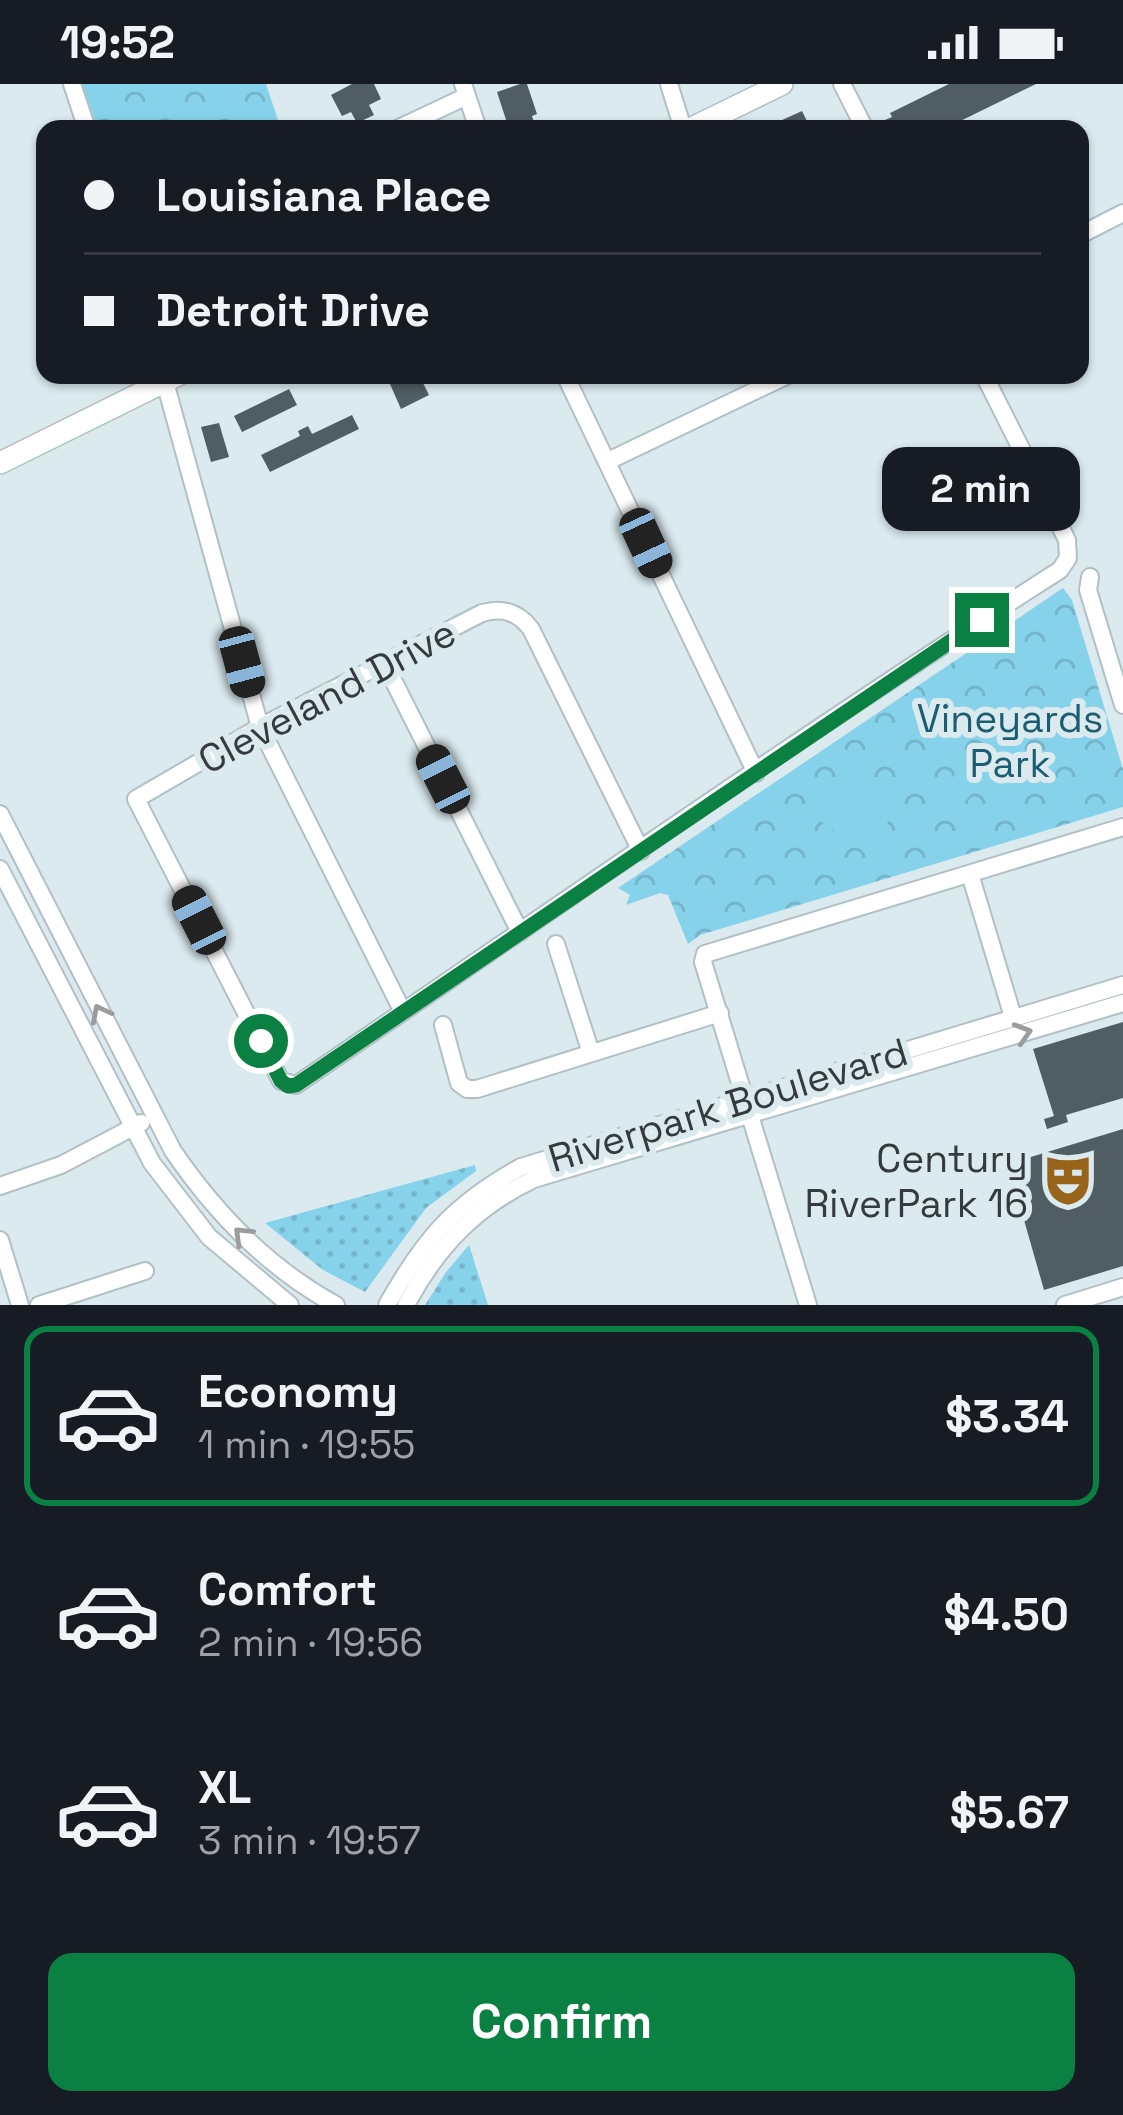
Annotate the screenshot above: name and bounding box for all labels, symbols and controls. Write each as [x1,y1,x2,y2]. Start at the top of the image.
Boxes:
text: 19:52 [60,14,175,71]
text: Louisiana Place [156,167,491,224]
text: Detroit Drive [156,282,430,339]
callout: 2 min [883,446,1081,530]
text: 2 min [931,464,1031,513]
car [614,503,678,583]
route end [955,593,1009,647]
street label: Cleveland Drive [190,608,464,784]
car [215,623,269,701]
park label: Vineyards Park [917,694,1103,788]
car [411,739,475,819]
car [167,880,231,960]
one-way arrow [91,1003,114,1025]
route start [234,1014,288,1068]
one-way arrow [1012,1022,1033,1047]
street label: Riverpark Boulevard [542,1027,914,1183]
place label: Century RiverPark 16 [805,1134,1028,1228]
theatre icon: Century RiverPark 16 [1039,1151,1097,1209]
one-way arrow [234,1228,256,1250]
icon: car [54,1362,162,1470]
text: Economy [198,1363,398,1420]
text: $3.34 [945,1388,1069,1445]
text: 1 min · 19:55 [198,1420,415,1469]
icon: car [54,1560,162,1668]
text: Comfort [198,1561,377,1618]
text: $4.50 [944,1586,1069,1643]
text: 2 min · 19:56 [198,1618,423,1667]
icon: car [54,1758,162,1866]
text: XL [198,1759,251,1816]
text: $5.67 [950,1784,1069,1841]
text: 3 min · 19:57 [198,1816,421,1865]
button: Confirm [48,1953,1075,2091]

